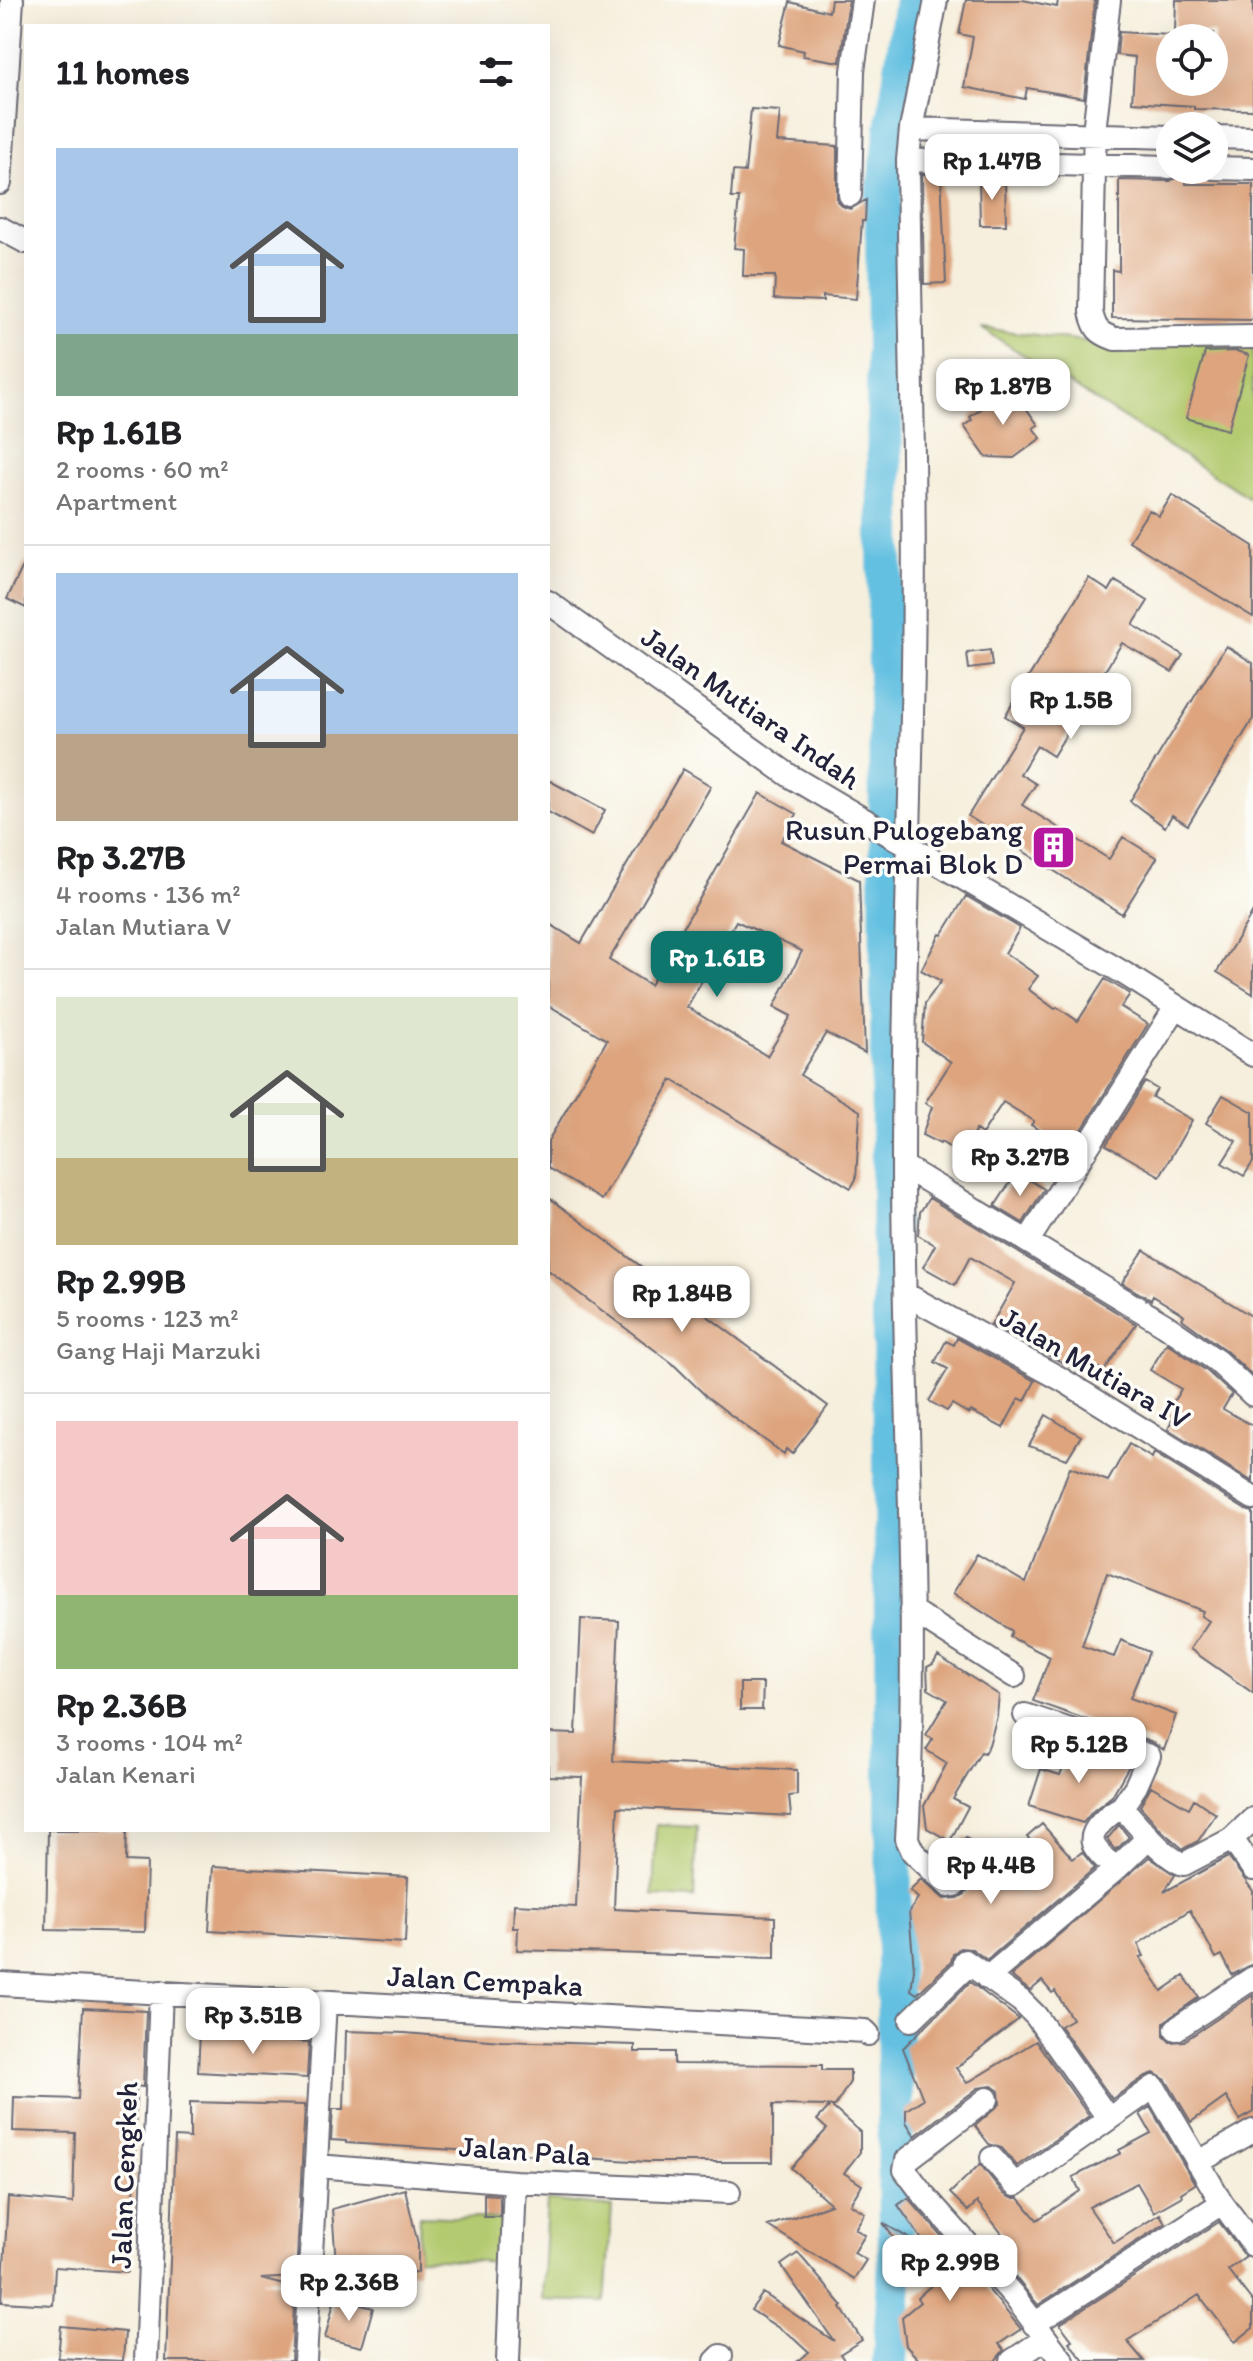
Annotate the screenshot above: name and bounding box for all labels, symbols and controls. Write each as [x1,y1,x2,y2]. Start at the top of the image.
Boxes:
map controls [1156,24,1228,184]
button: locate [1156,24,1228,96]
icon: filters [474,50,518,94]
text: 11 homes [56,52,190,93]
button: layers [1156,112,1228,184]
pin: Rp 1.47B [909,134,1075,202]
text: Rp 1.47B [942,144,1042,176]
icon: home [215,200,359,344]
pin: Rp 1.87B [920,359,1086,427]
text: Rp 1.87B [954,369,1052,401]
text: Rp 1.61B [56,412,182,453]
text: 2 rooms · 60 m² [56,453,229,485]
text: Apartment [56,485,177,517]
street label: Jalan Mutiara Indah [634,618,868,797]
icon: home [215,625,359,769]
pin: Rp 1.5B [997,673,1145,741]
text: Rp 1.5B [1029,683,1113,715]
place label: Rusun Pulogebang Permai Blok D [785,811,1024,882]
building icon: Rusun Pulogebang Permai Blok D [1030,823,1078,871]
text: Rp 3.27B [56,837,186,878]
text: 4 rooms · 136 m² [56,878,241,910]
text: Jalan Mutiara V [56,910,231,942]
pin: Rp 1.61B [634,931,800,999]
text: Rp 1.61B [669,941,765,973]
icon: home [215,1049,359,1193]
pin: Rp 3.27B [937,1130,1103,1198]
text: Rp 3.27B [970,1140,1070,1172]
text: Rp 2.99B [56,1261,186,1302]
pin: Rp 1.84B [599,1266,765,1334]
text: Rp 1.84B [632,1276,732,1308]
street label: Jalan Mutiara IV [994,1298,1197,1437]
text: 5 rooms · 123 m² [56,1302,239,1334]
text: Gang Haji Marzuki [56,1334,261,1366]
icon: home [215,1473,359,1617]
text: Rp 2.36B [56,1685,187,1726]
pin: Rp 5.12B [996,1717,1162,1785]
text: 3 rooms · 104 m² [56,1726,243,1758]
text: Rp 5.12B [1030,1727,1128,1759]
text: Jalan Kenari [56,1758,196,1790]
pin: Rp 4.4B [917,1838,1065,1906]
text: Rp 4.4B [946,1848,1036,1880]
street label: Jalan Cempaka [386,1957,584,2004]
pin: Rp 3.51B [170,1988,336,2056]
text: Rp 3.51B [204,1998,302,2030]
street label: Jalan Cengkeh [102,2081,145,2269]
street label: Jalan Pala [458,2127,593,2174]
pin: Rp 2.99B [867,2235,1033,2303]
text: Rp 2.99B [900,2245,1000,2277]
pin: Rp 2.36B [266,2255,432,2323]
text: Rp 2.36B [299,2265,399,2297]

